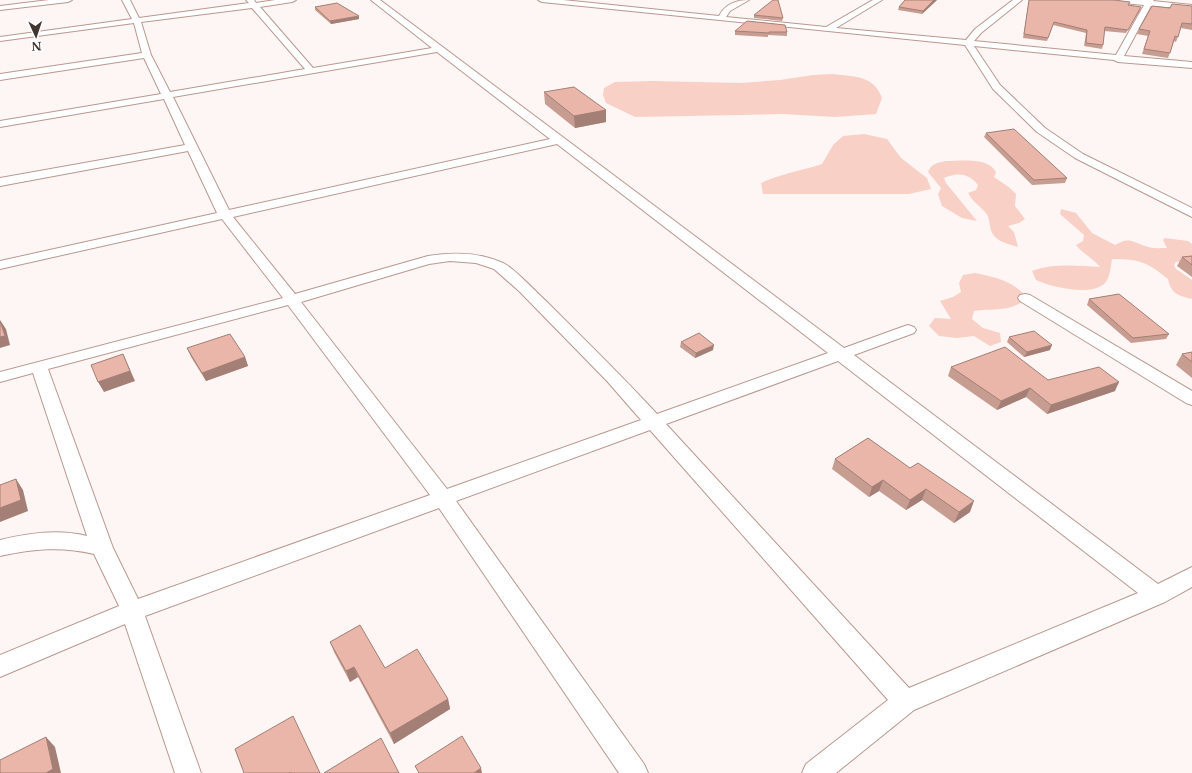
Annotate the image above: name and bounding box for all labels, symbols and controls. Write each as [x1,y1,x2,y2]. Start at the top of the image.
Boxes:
north arrow [16,16,56,56]
text: N [30,39,42,53]

